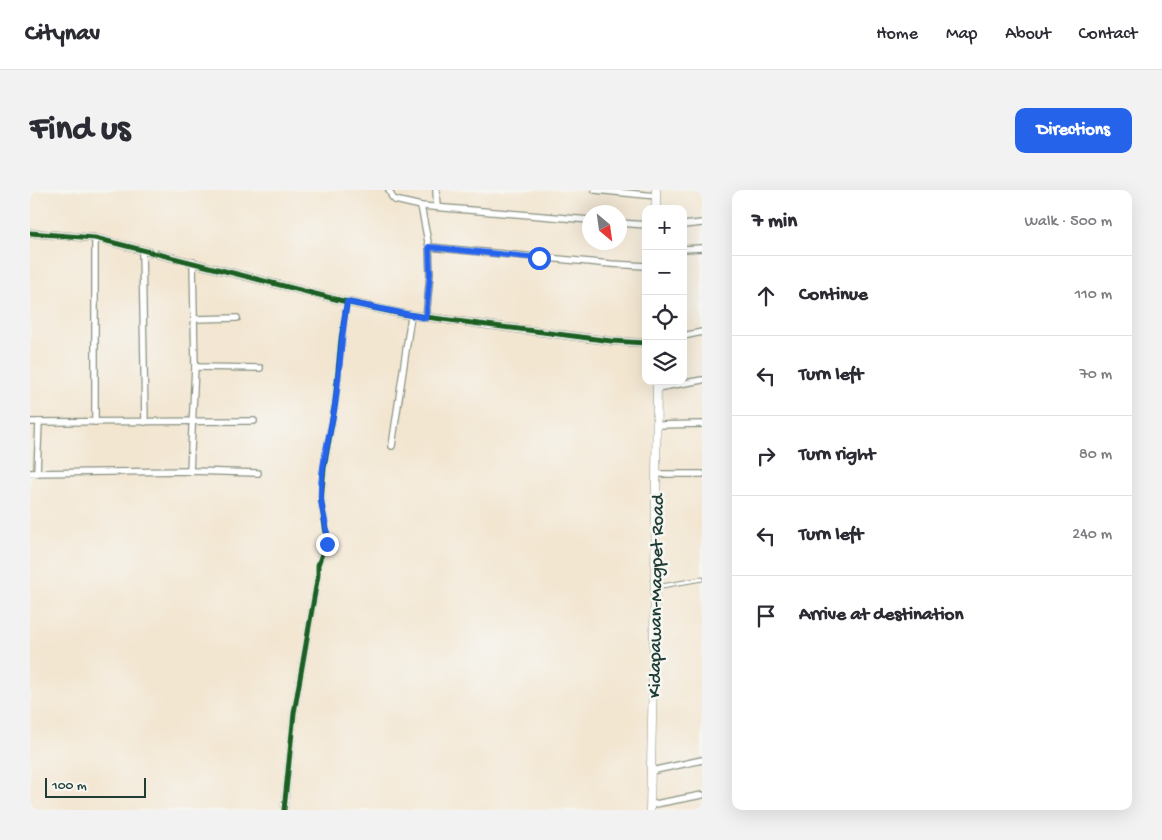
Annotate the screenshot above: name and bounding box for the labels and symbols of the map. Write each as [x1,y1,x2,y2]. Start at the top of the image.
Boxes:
north arrow [582,205,627,250]
route start [528,247,551,270]
street label: Kidapawan-Magpet Road [644,492,671,698]
route end [316,533,339,556]
scale bar [45,775,146,798]

